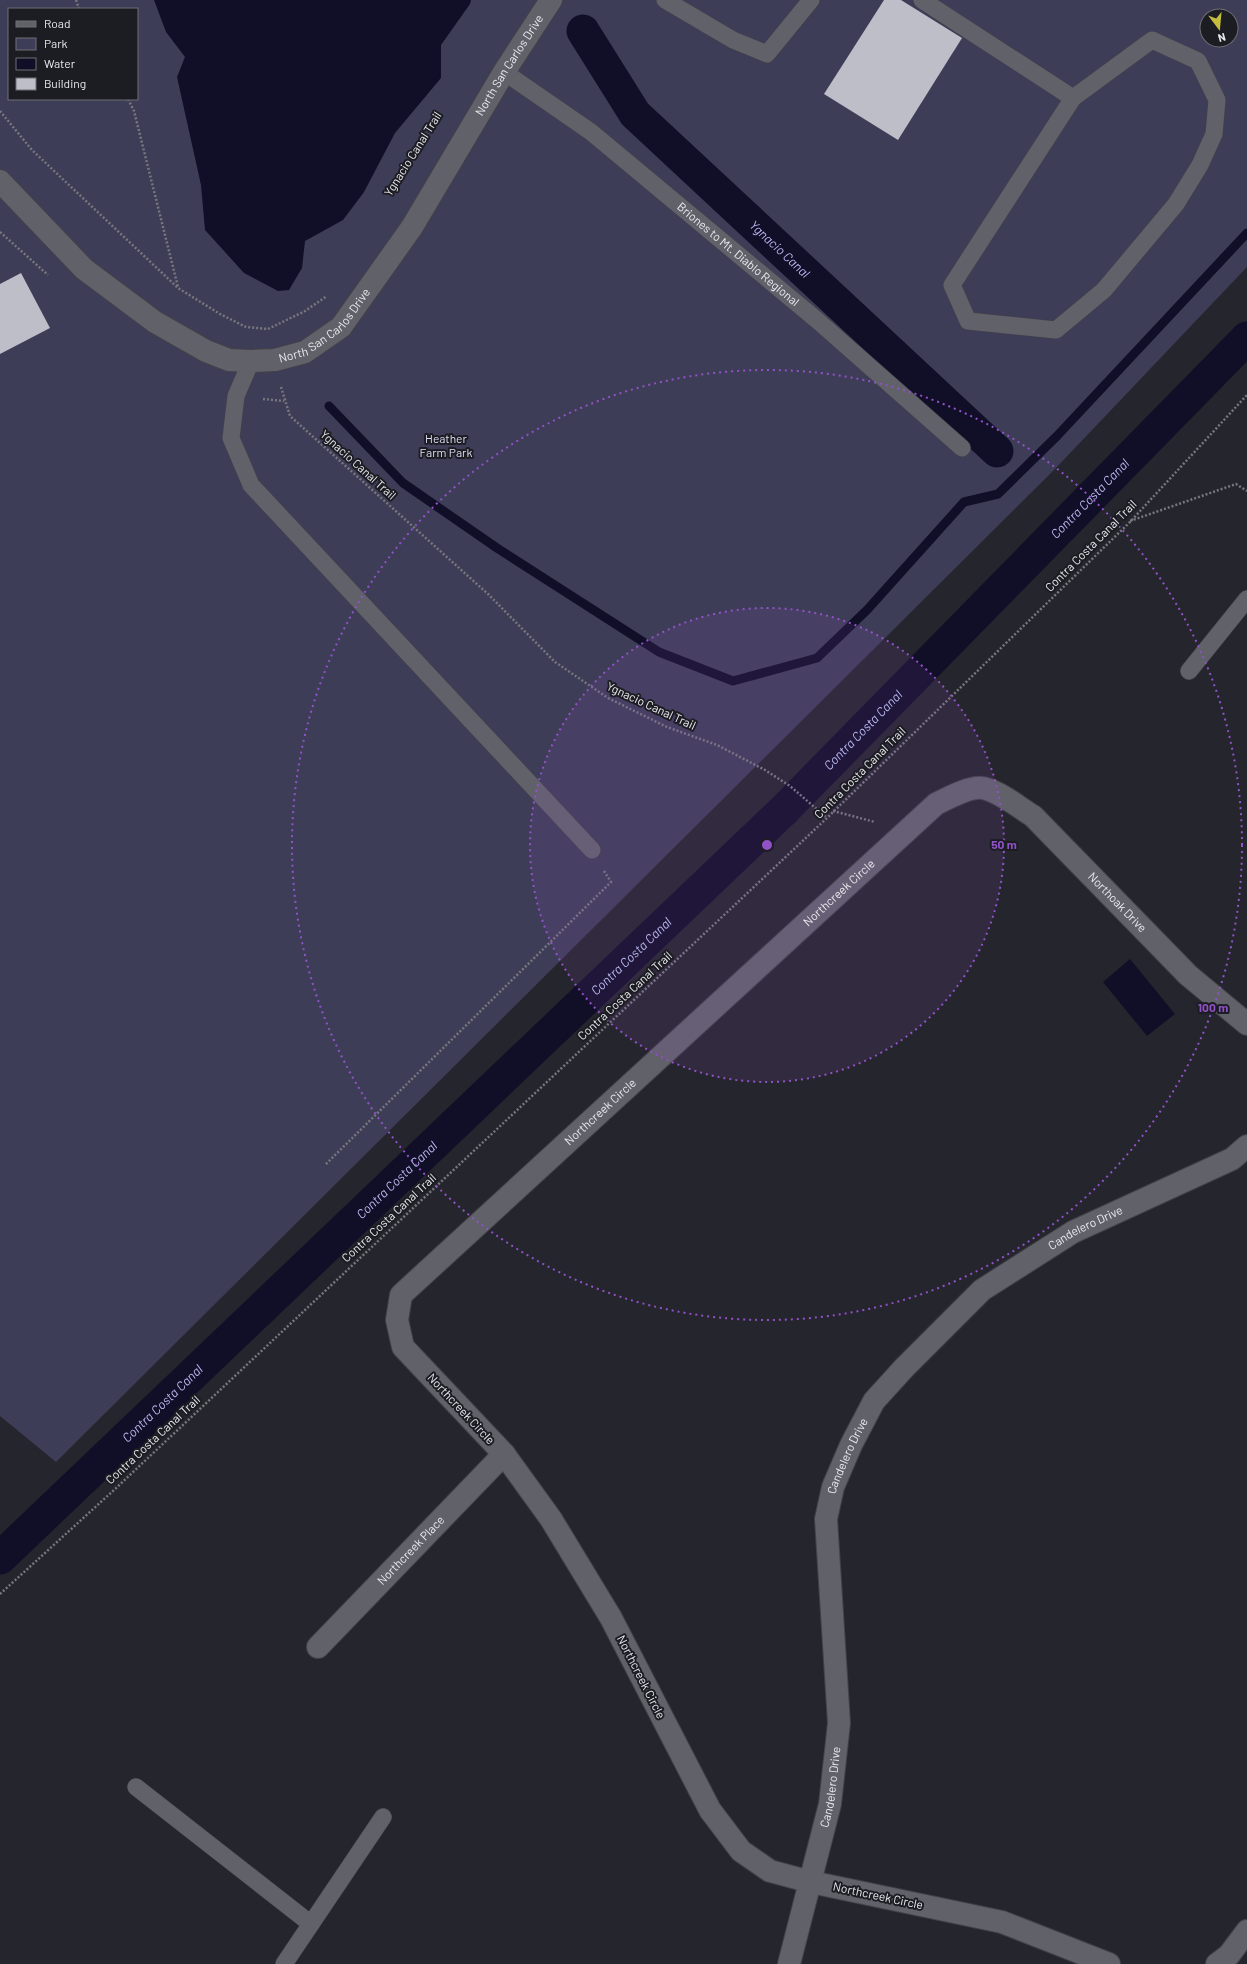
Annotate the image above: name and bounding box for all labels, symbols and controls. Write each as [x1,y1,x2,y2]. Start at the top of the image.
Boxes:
legend [8,8,138,100]
north arrow [1199,8,1239,48]
street label: North San Carlos Drive [472,12,546,118]
text: Road [44,16,71,30]
text: N [1217,31,1227,45]
text: Park [44,36,68,50]
text: Water [44,56,76,70]
text: Building [44,76,86,90]
street label: Ygnacio Canal Trail [381,109,444,198]
street label: Briones to Mt. Diablo Regional [675,199,802,308]
water label: Ygnacio Canal [746,217,814,281]
street label: North San Carlos Drive [277,285,372,365]
street label: Ygnacio Canal Trail [318,427,399,502]
park label: Heather Farm Park [420,431,472,459]
water label: Contra Costa Canal [1047,455,1132,542]
street label: Contra Costa Canal Trail [1042,497,1139,594]
street label: Ygnacio Canal Trail [605,678,698,732]
water label: Contra Costa Canal [820,686,905,773]
street label: Contra Costa Canal Trail [811,724,908,821]
text: 50 m [991,837,1017,851]
centre of rings [760,838,774,852]
street label: Northcreek Circle [800,856,877,928]
street label: Northoak Drive [1086,869,1150,935]
water label: Contra Costa Canal [587,914,675,998]
street label: Contra Costa Canal Trail [574,948,674,1043]
text: 100 m [1198,1000,1228,1014]
street label: Northcreek Circle [561,1075,638,1147]
water label: Contra Costa Canal [353,1137,440,1222]
street label: Contra Costa Canal Trail [338,1170,438,1265]
street label: Candelero Drive [1045,1202,1125,1252]
water label: Contra Costa Canal [118,1361,206,1446]
street label: Northcreek Circle [425,1370,498,1447]
street label: Contra Costa Canal Trail [102,1392,202,1487]
street label: Candelero Drive [824,1415,870,1495]
street label: Northcreek Place [374,1512,447,1587]
street label: Northcreek Circle [615,1632,669,1721]
street label: Candelero Drive [816,1746,842,1829]
street label: Northcreek Circle [832,1879,925,1911]

